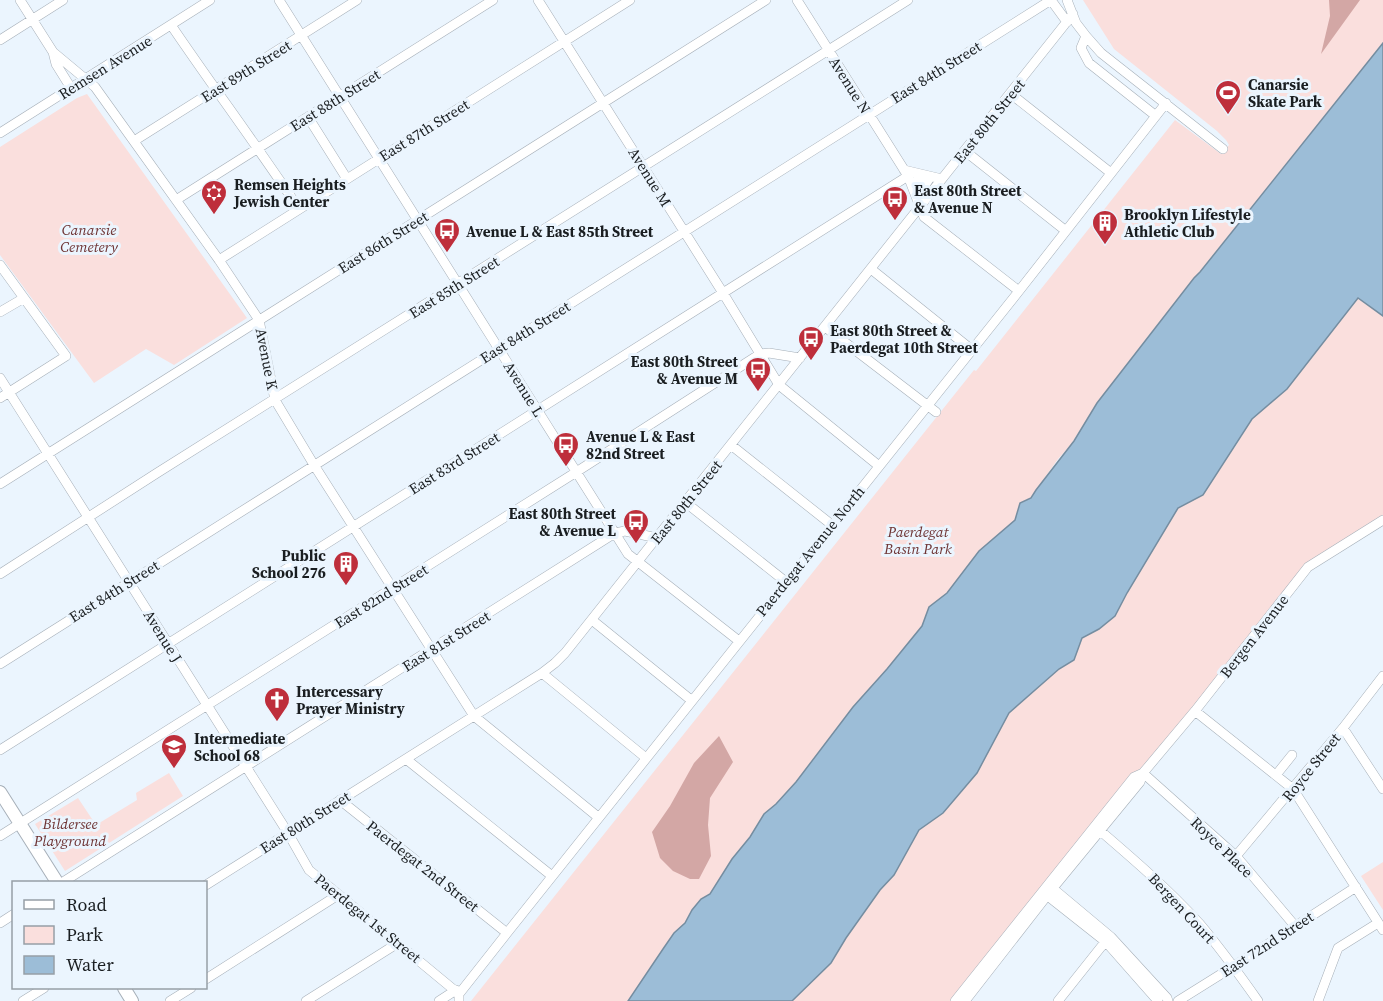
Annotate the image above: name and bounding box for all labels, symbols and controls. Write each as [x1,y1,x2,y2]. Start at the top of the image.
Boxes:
street label: Remsen Avenue [54,30,156,104]
street label: East 89th Street [197,35,295,107]
street label: East 84th Street [887,36,985,108]
street label: Avenue N [824,52,876,118]
street label: East 88th Street [286,64,384,136]
street label: East 80th Street [949,74,1030,168]
place label: Canarsie Skate Park [1248,74,1322,112]
sports icon: Canarsie Skate Park [1213,78,1243,116]
street label: East 87th Street [375,94,473,166]
street label: Avenue M [624,143,676,211]
place label: Remsen Heights Jewish Center [233,174,346,212]
synagogue icon: Remsen Heights Jewish Center [199,178,229,216]
place label: East 80th Street & Avenue N [914,180,1022,218]
bus stop icon: East 80th Street & Avenue N [880,184,910,222]
place label: Brooklyn Lifestyle Athletic Club [1124,204,1251,242]
street label: East 86th Street [334,206,432,278]
building icon: Brooklyn Lifestyle Athletic Club [1090,208,1120,246]
bus stop icon: Avenue L & East 85th Street [432,216,462,254]
park label: Canarsie Cemetery [60,219,119,257]
place label: Avenue L & East 85th Street [466,221,654,242]
street label: East 85th Street [405,251,503,323]
street label: East 84th Street [476,296,574,368]
place label: East 80th Street & Paerdegat 10th Street [830,320,978,358]
bus stop icon: East 80th Street & Paerdegat 10th Street [796,324,826,362]
street label: Avenue K [251,326,283,392]
place label: East 80th Street & Avenue M [631,351,739,389]
bus stop icon: East 80th Street & Avenue M [743,355,773,393]
street label: Avenue L [499,357,549,421]
place label: Avenue L & East 82nd Street [586,426,695,464]
street label: East 83rd Street [405,427,504,499]
bus stop icon: Avenue L & East 82nd Street [551,430,581,468]
street label: East 80th Street [646,455,727,549]
street label: Paerdegat Avenue North [751,481,869,621]
place label: East 80th Street & Avenue L [509,503,617,541]
bus stop icon: East 80th Street & Avenue L [621,507,651,545]
park label: Paerdegat Basin Park [883,521,953,559]
place label: Public School 276 [252,545,326,583]
building icon: Public School 276 [331,549,361,587]
street label: East 84th Street [65,555,163,627]
street label: East 82nd Street [330,559,432,633]
street label: Bergen Avenue [1215,590,1293,682]
street label: East 81st Street [398,605,494,676]
street label: Avenue J [139,606,188,667]
place label: Intercessary Prayer Ministry [296,681,405,719]
church icon: Intercessary Prayer Ministry [262,685,292,723]
place label: Intermediate School 68 [194,728,285,766]
street label: Royce Street [1277,728,1345,806]
school or university icon: Intermediate School 68 [159,732,189,770]
street label: East 80th Street [256,786,354,858]
street label: Royce Place [1186,812,1258,882]
park label: Bildersee Playground [33,813,106,851]
street label: Paerdegat 2nd Street [362,815,484,917]
street label: Bergen Court [1144,868,1220,948]
street label: Paerdegat 1st Street [310,869,426,967]
legend [12,881,207,989]
text: Road [66,892,107,917]
street label: East 72nd Street [1217,906,1317,982]
text: Park [66,922,103,947]
text: Water [66,952,114,977]

